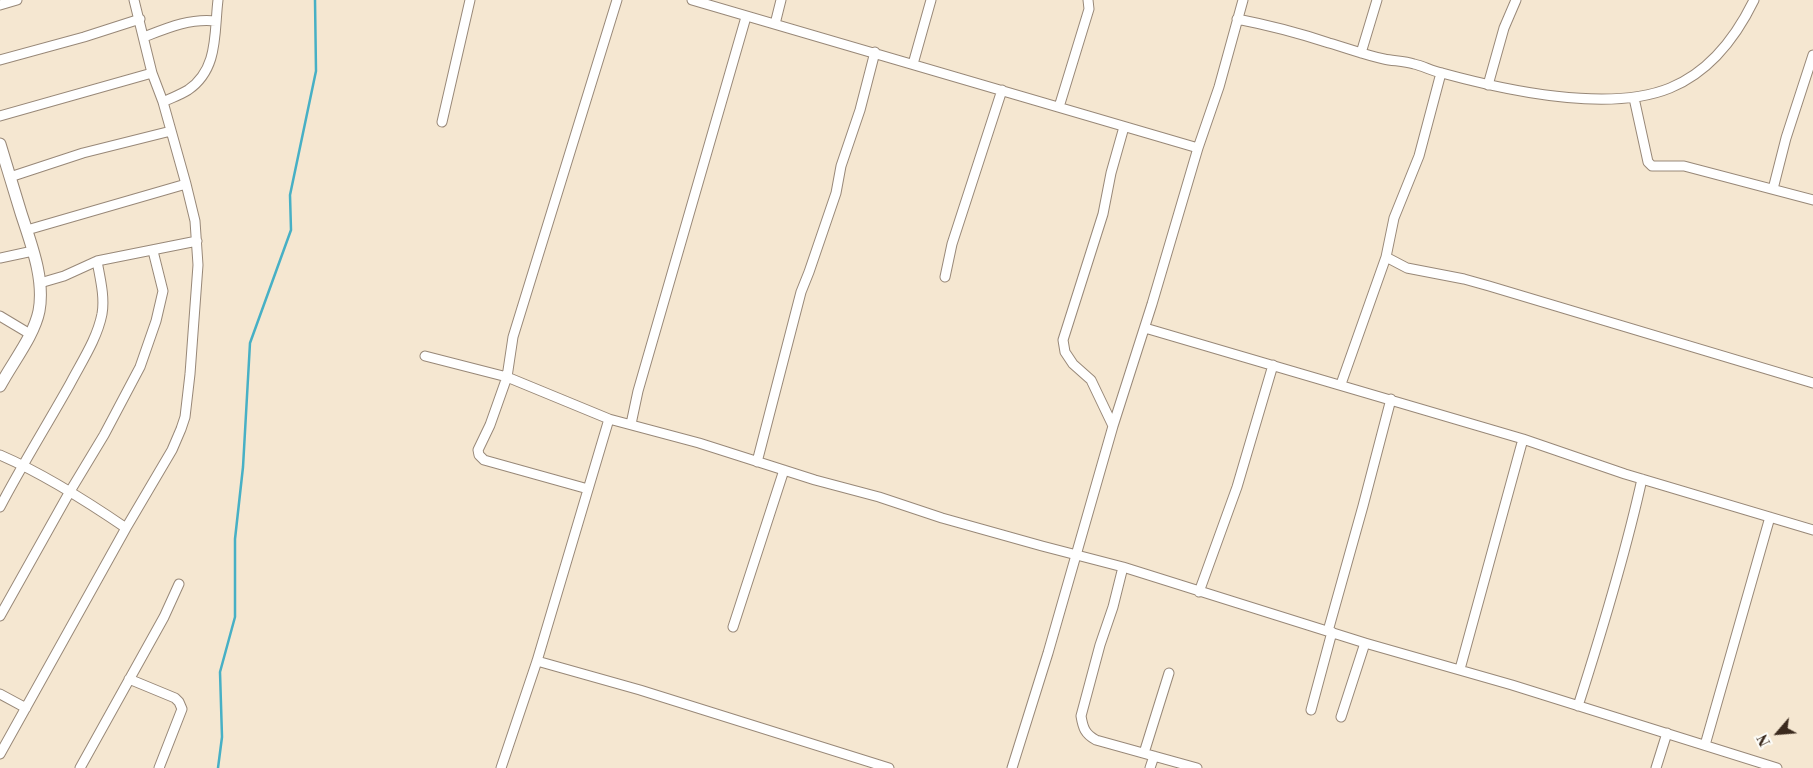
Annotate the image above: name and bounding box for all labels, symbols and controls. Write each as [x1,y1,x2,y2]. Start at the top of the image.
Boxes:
north arrow [1753,708,1803,758]
text: N [1754,731,1775,749]

